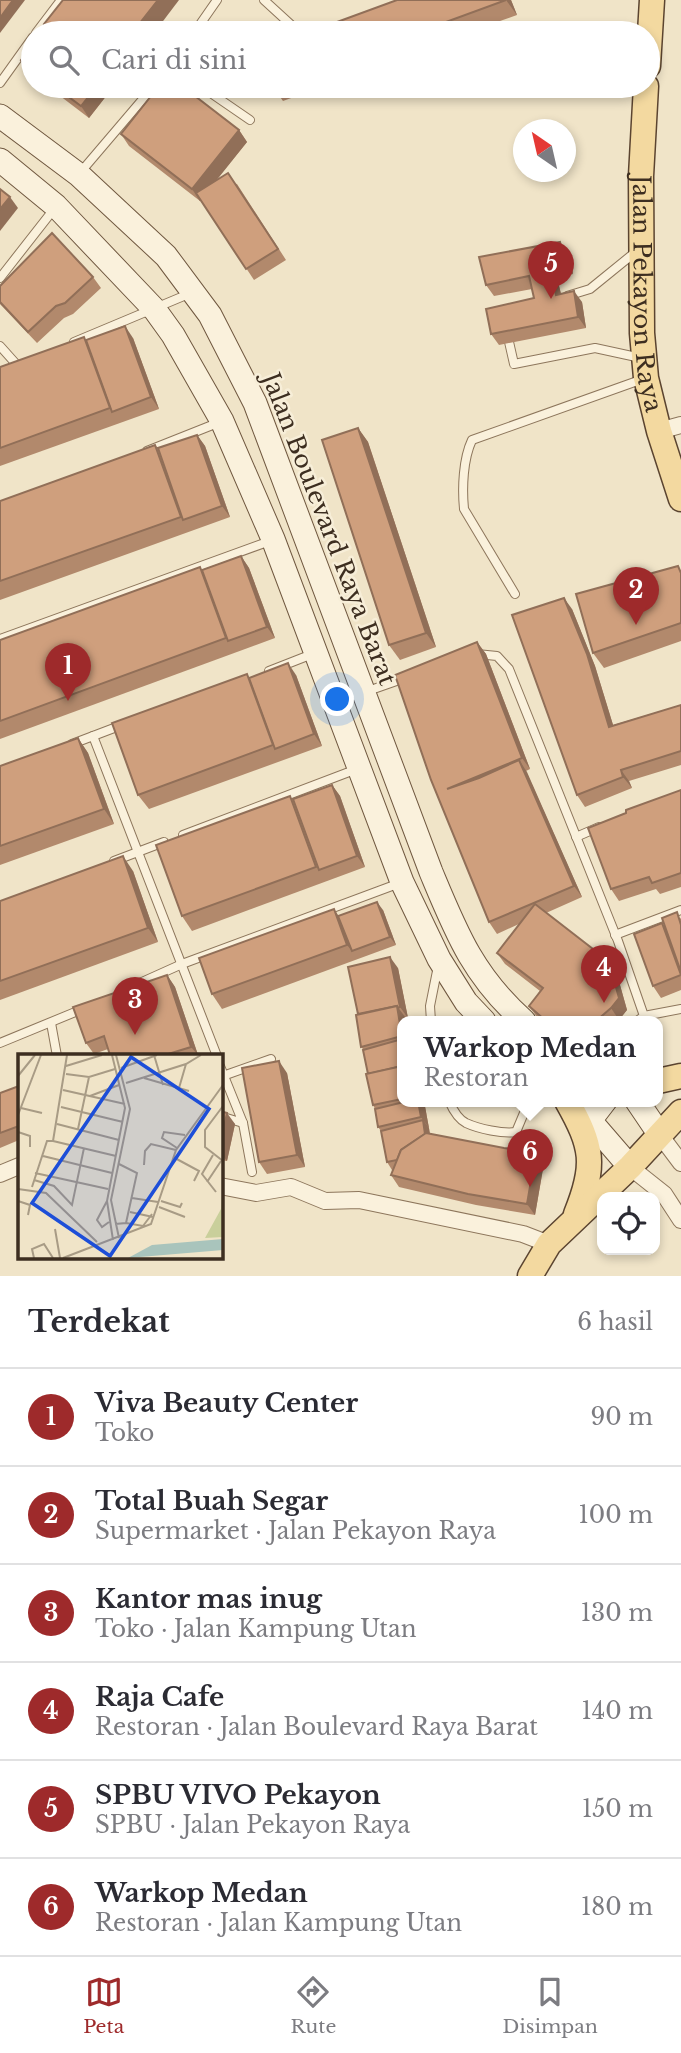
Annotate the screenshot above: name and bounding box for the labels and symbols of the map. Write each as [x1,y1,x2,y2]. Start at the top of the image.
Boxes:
north arrow [513,119,576,182]
street label: Jalan Pekayon Raya [627,172,669,416]
pin: 5 [528,241,574,299]
street label: Jalan Boulevard Raya Barat [255,366,403,689]
pin: 2 [613,567,659,625]
pin: 1 [45,643,91,701]
your location [320,682,354,716]
pin: 4 [581,945,627,1003]
pin: 3 [112,977,158,1035]
inset map [18,1054,222,1258]
pin: 6 [507,1129,553,1187]

